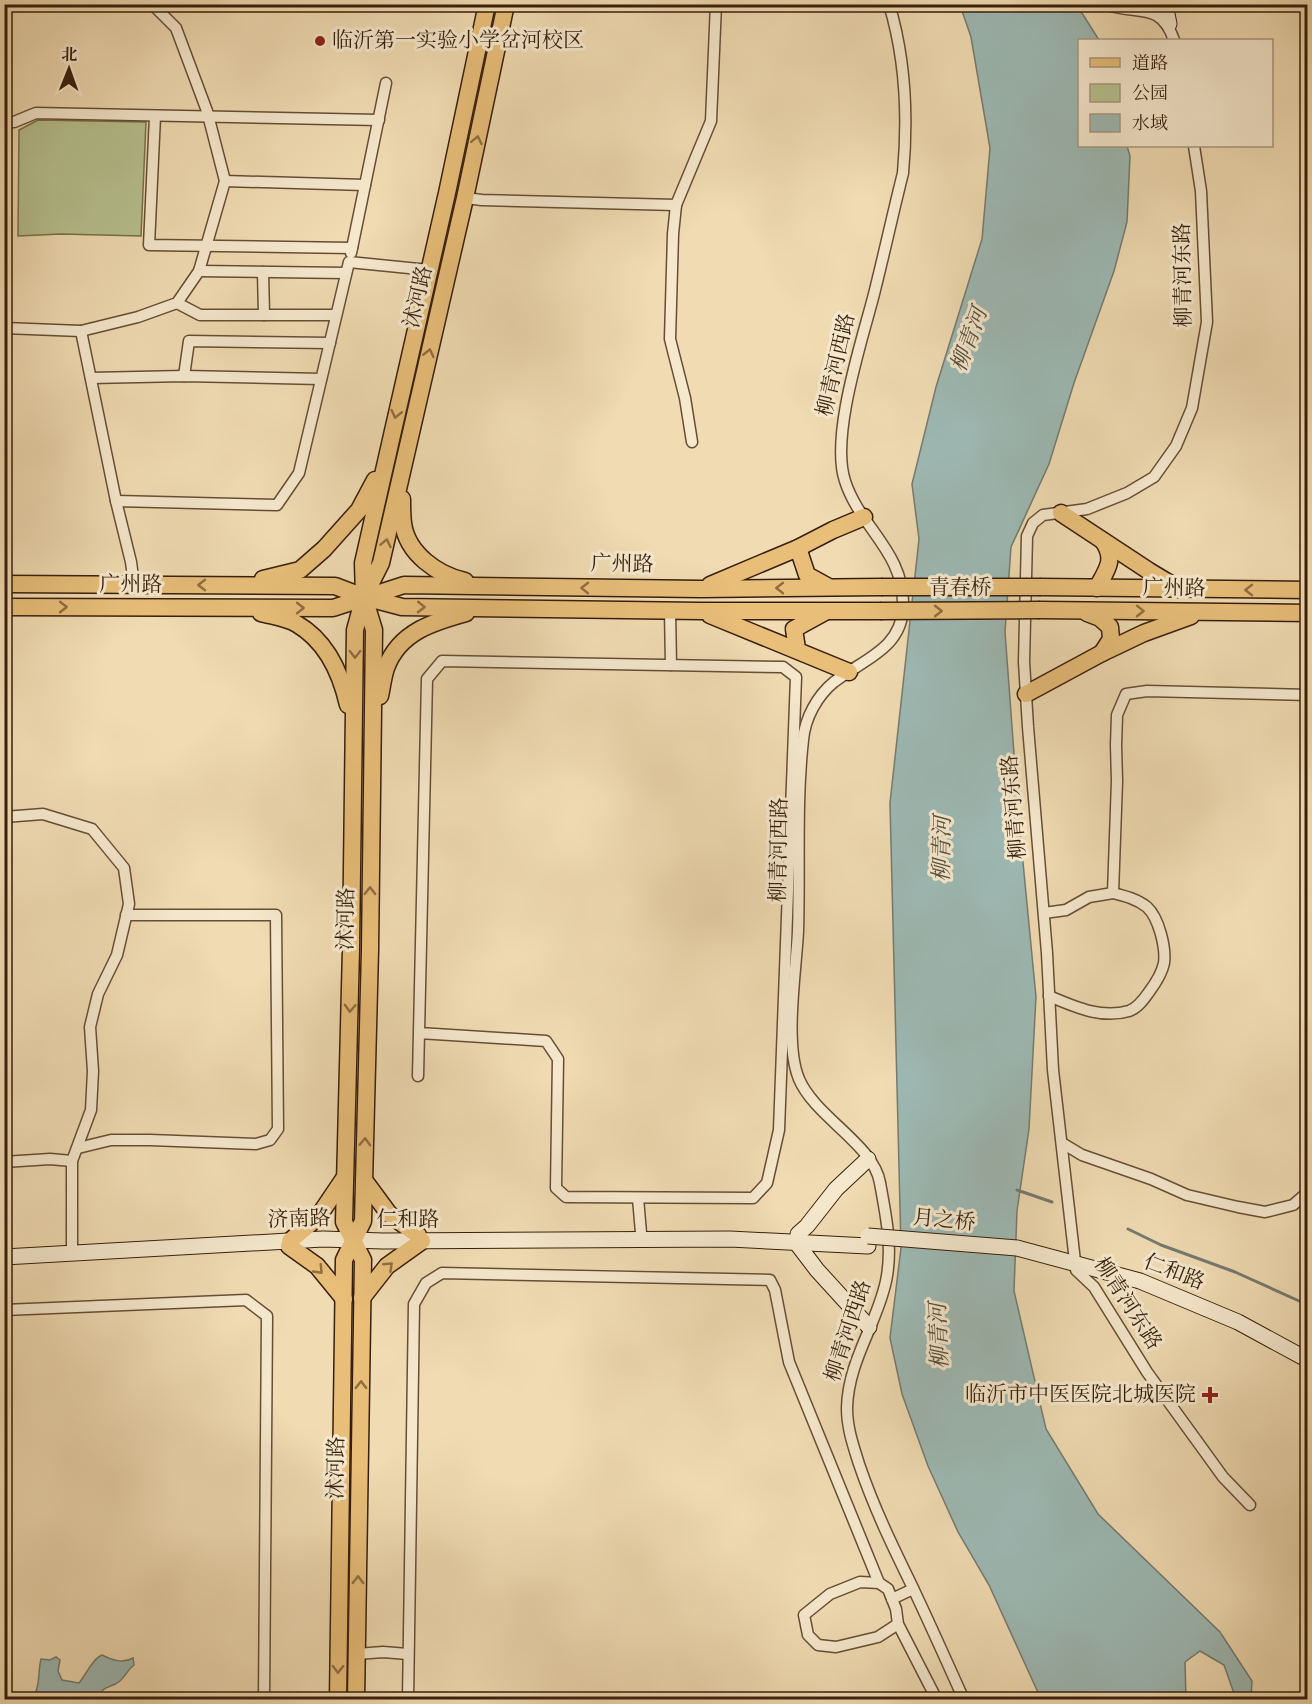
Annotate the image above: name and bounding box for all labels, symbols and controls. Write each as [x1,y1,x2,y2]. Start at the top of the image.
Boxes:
place label: 临沂第一实验小学岔河校区 [332,29,584,52]
marker: 临沂第一实验小学岔河校区 [313,34,327,48]
north arrow [39,39,99,99]
legend [1078,39,1273,147]
text: 北 [61,46,77,64]
text: 道路 [1132,53,1168,73]
text: 公园 [1132,84,1168,103]
text: 水域 [1132,113,1168,133]
one-way arrow [470,136,483,146]
street label: 柳青河东路 [1171,222,1195,328]
street label: 沭河路 [400,263,436,330]
water label: 柳青河 [946,301,993,375]
street label: 柳青河西路 [813,311,859,419]
one-way arrow [422,348,435,358]
one-way arrow [390,409,403,419]
one-way arrow [378,538,391,548]
street label: 广州路 [590,552,654,576]
street label: 广州路 [100,573,163,596]
street label: 青春桥 [929,576,992,599]
street label: 广州路 [1142,576,1206,600]
one-way arrow [198,579,207,591]
one-way arrow [581,581,590,594]
one-way arrow [776,582,785,594]
one-way arrow [1245,584,1254,596]
one-way arrow [58,601,67,613]
one-way arrow [417,601,426,613]
one-way arrow [295,602,304,614]
one-way arrow [934,605,943,617]
one-way arrow [1136,605,1145,618]
one-way arrow [349,650,361,659]
street label: 柳青河东路 [998,754,1030,860]
street label: 柳青河西路 [767,797,791,903]
water label: 柳青河 [929,812,955,882]
street label: 沭河路 [334,887,358,951]
one-way arrow [364,887,377,896]
one-way arrow [343,1003,356,1012]
one-way arrow [358,1137,371,1146]
street label: 济南路 [267,1206,331,1232]
street label: 月之桥 [912,1206,976,1234]
street label: 仁和路 [377,1208,440,1231]
street label: 仁和路 [1141,1250,1208,1294]
street label: 柳青河东路 [1090,1253,1166,1354]
one-way arrow [383,1262,393,1273]
one-way arrow [312,1263,323,1273]
street label: 柳青河西路 [821,1277,875,1384]
water label: 柳青河 [926,1299,952,1369]
one-way arrow [355,1380,367,1389]
place label: 临沂市中医医院北城医院 [965,1383,1196,1406]
marker: 临沂市中医医院北城医院 [1201,1386,1219,1404]
street label: 沭河路 [324,1436,348,1500]
one-way arrow [352,1575,365,1584]
one-way arrow [332,1664,345,1673]

